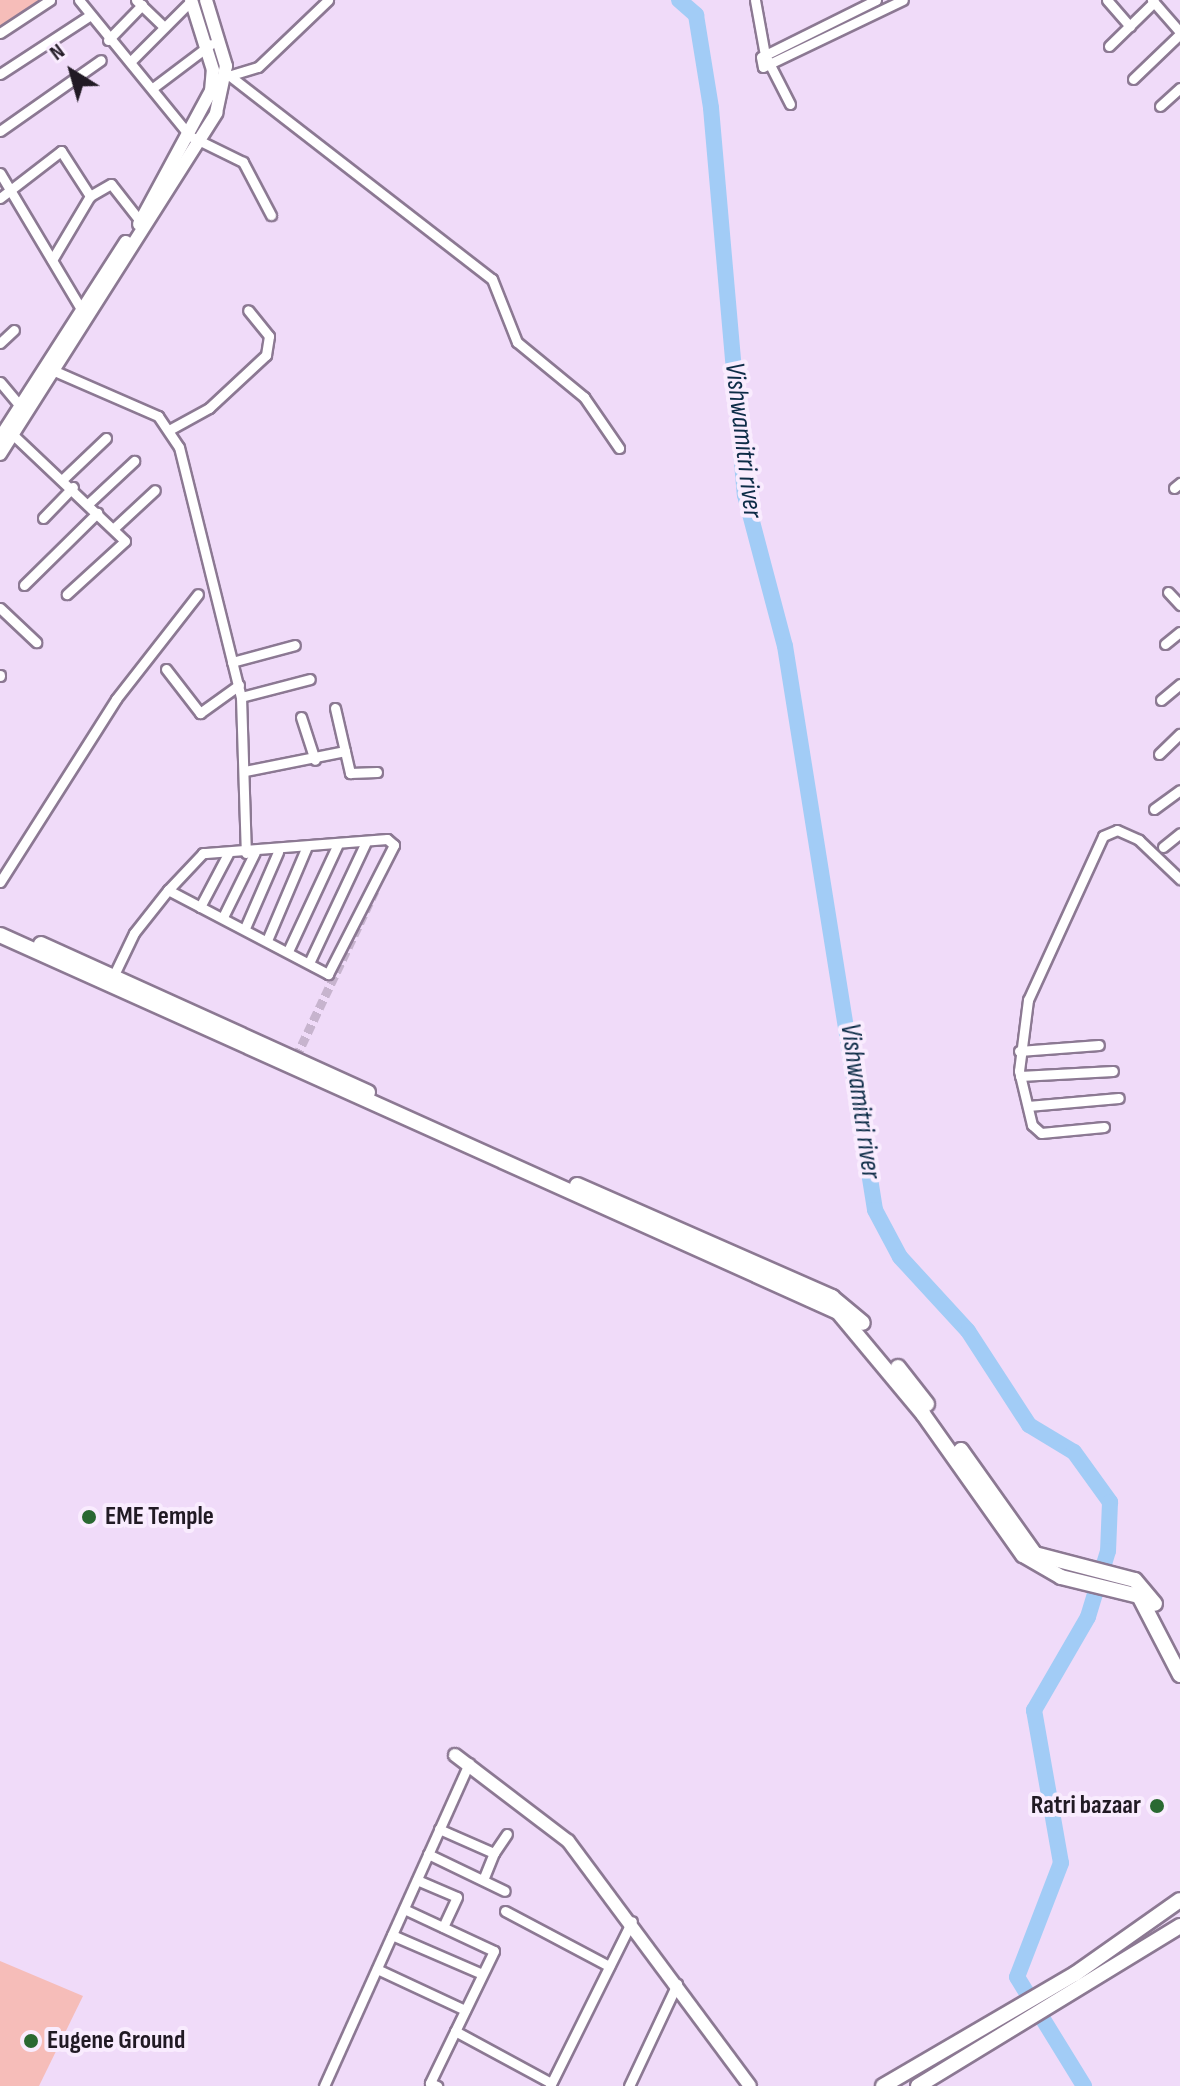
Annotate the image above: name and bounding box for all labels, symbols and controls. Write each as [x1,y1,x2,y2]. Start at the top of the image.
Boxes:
north arrow [32,32,112,112]
text: N [44,38,70,67]
water label: Vishwamitri river [717,360,769,520]
water label: Vishwamitri river [832,1021,888,1181]
place label: EME Temple [105,1501,214,1533]
marker: EME Temple [80,1508,98,1526]
place label: Ratri bazaar [1031,1790,1141,1822]
marker: Ratri bazaar [1148,1797,1166,1815]
place label: Eugene Ground [47,2025,185,2057]
marker: Eugene Ground [22,2032,40,2050]

